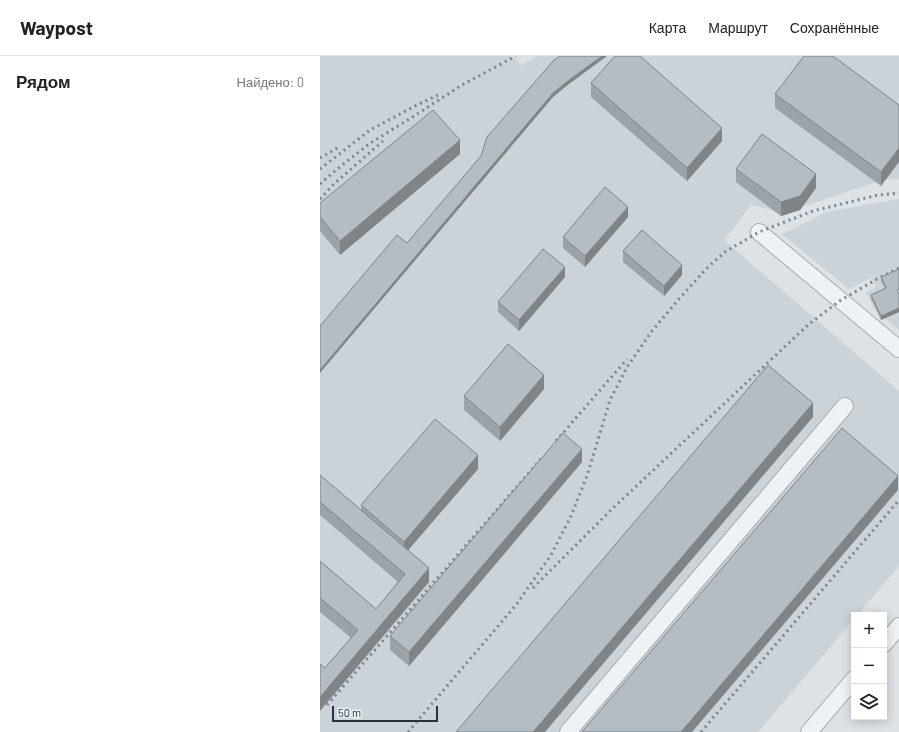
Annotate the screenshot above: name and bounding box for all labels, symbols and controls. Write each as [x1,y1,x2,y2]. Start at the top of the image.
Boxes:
text: Waypost [20,16,93,39]
text: Карта [649,19,686,36]
text: Маршрут [708,19,768,36]
text: Сохранённые [790,19,879,36]
text: Рядом [16,71,71,91]
text: Найдено: 0 [237,74,304,90]
map controls [851,612,887,720]
button: + [851,612,887,648]
button: − [851,648,887,684]
button: layers [851,684,887,720]
scale bar [332,704,438,723]
text: 50 m [338,706,361,719]

